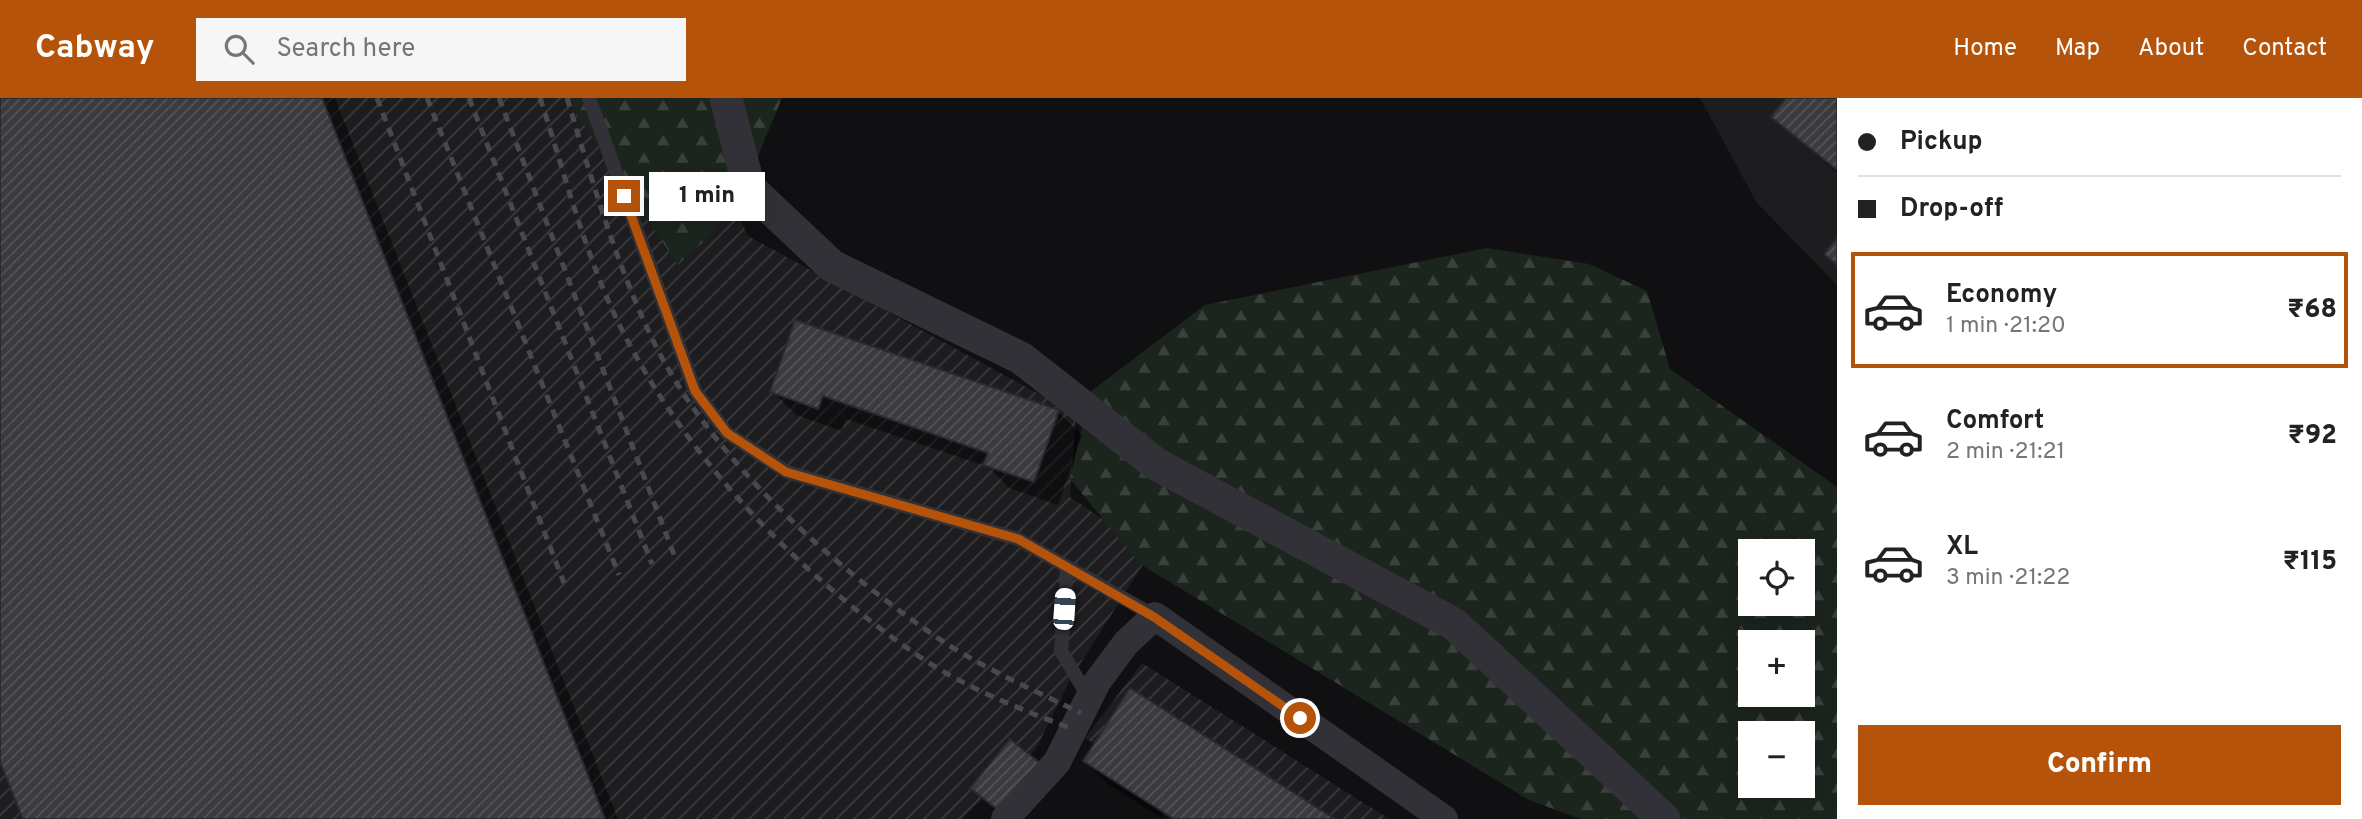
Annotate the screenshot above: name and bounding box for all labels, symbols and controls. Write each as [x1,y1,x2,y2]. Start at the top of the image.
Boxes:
search box [196,18,686,81]
text: Cabway [35,28,154,70]
icon: search [220,30,258,68]
text: Search here [276,33,415,66]
text: Home [1953,34,2017,64]
text: Map [2055,34,2100,64]
text: About [2138,34,2204,64]
text: Contact [2242,34,2327,64]
text: Pickup [1900,126,1983,159]
callout: 1 min [648,172,764,220]
route end [608,180,640,212]
text: 1 min [679,182,735,211]
text: Drop-off [1900,193,2003,226]
icon: car [1862,279,1925,342]
text: Economy [1946,279,2057,312]
text: ₹68 [2287,294,2337,327]
text: 1 min · 21:20 [1946,312,2066,341]
icon: car [1862,405,1925,468]
text: Comfort [1946,405,2044,438]
text: ₹92 [2288,420,2337,453]
text: 2 min · 21:21 [1946,438,2065,467]
icon: car [1862,531,1925,594]
text: XL [1946,531,1978,564]
map controls [1738,539,1815,798]
button: locate [1738,539,1815,616]
text: ₹115 [2283,546,2337,579]
text: 3 min · 21:22 [1946,564,2070,593]
car [1053,587,1076,631]
button: + [1738,630,1815,707]
route start [1284,702,1316,734]
button: − [1738,721,1815,798]
button: Confirm [1858,725,2341,805]

